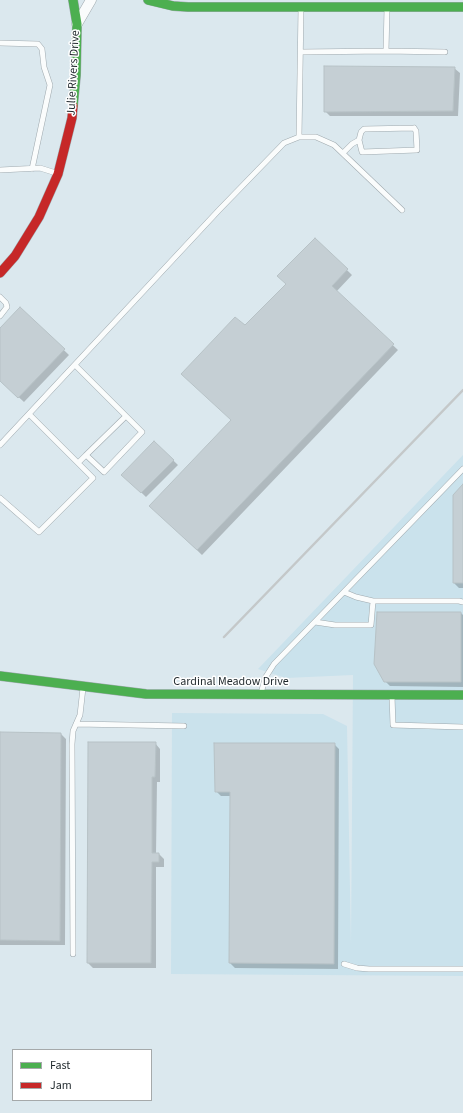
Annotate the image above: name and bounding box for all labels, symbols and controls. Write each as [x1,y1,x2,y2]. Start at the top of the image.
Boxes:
street label: Julie Rivers Drive [65,30,83,116]
street label: Cardinal Meadow Drive [173,675,289,689]
legend [12,1049,152,1101]
text: Fast [50,1057,70,1074]
text: Jam [50,1077,72,1094]

